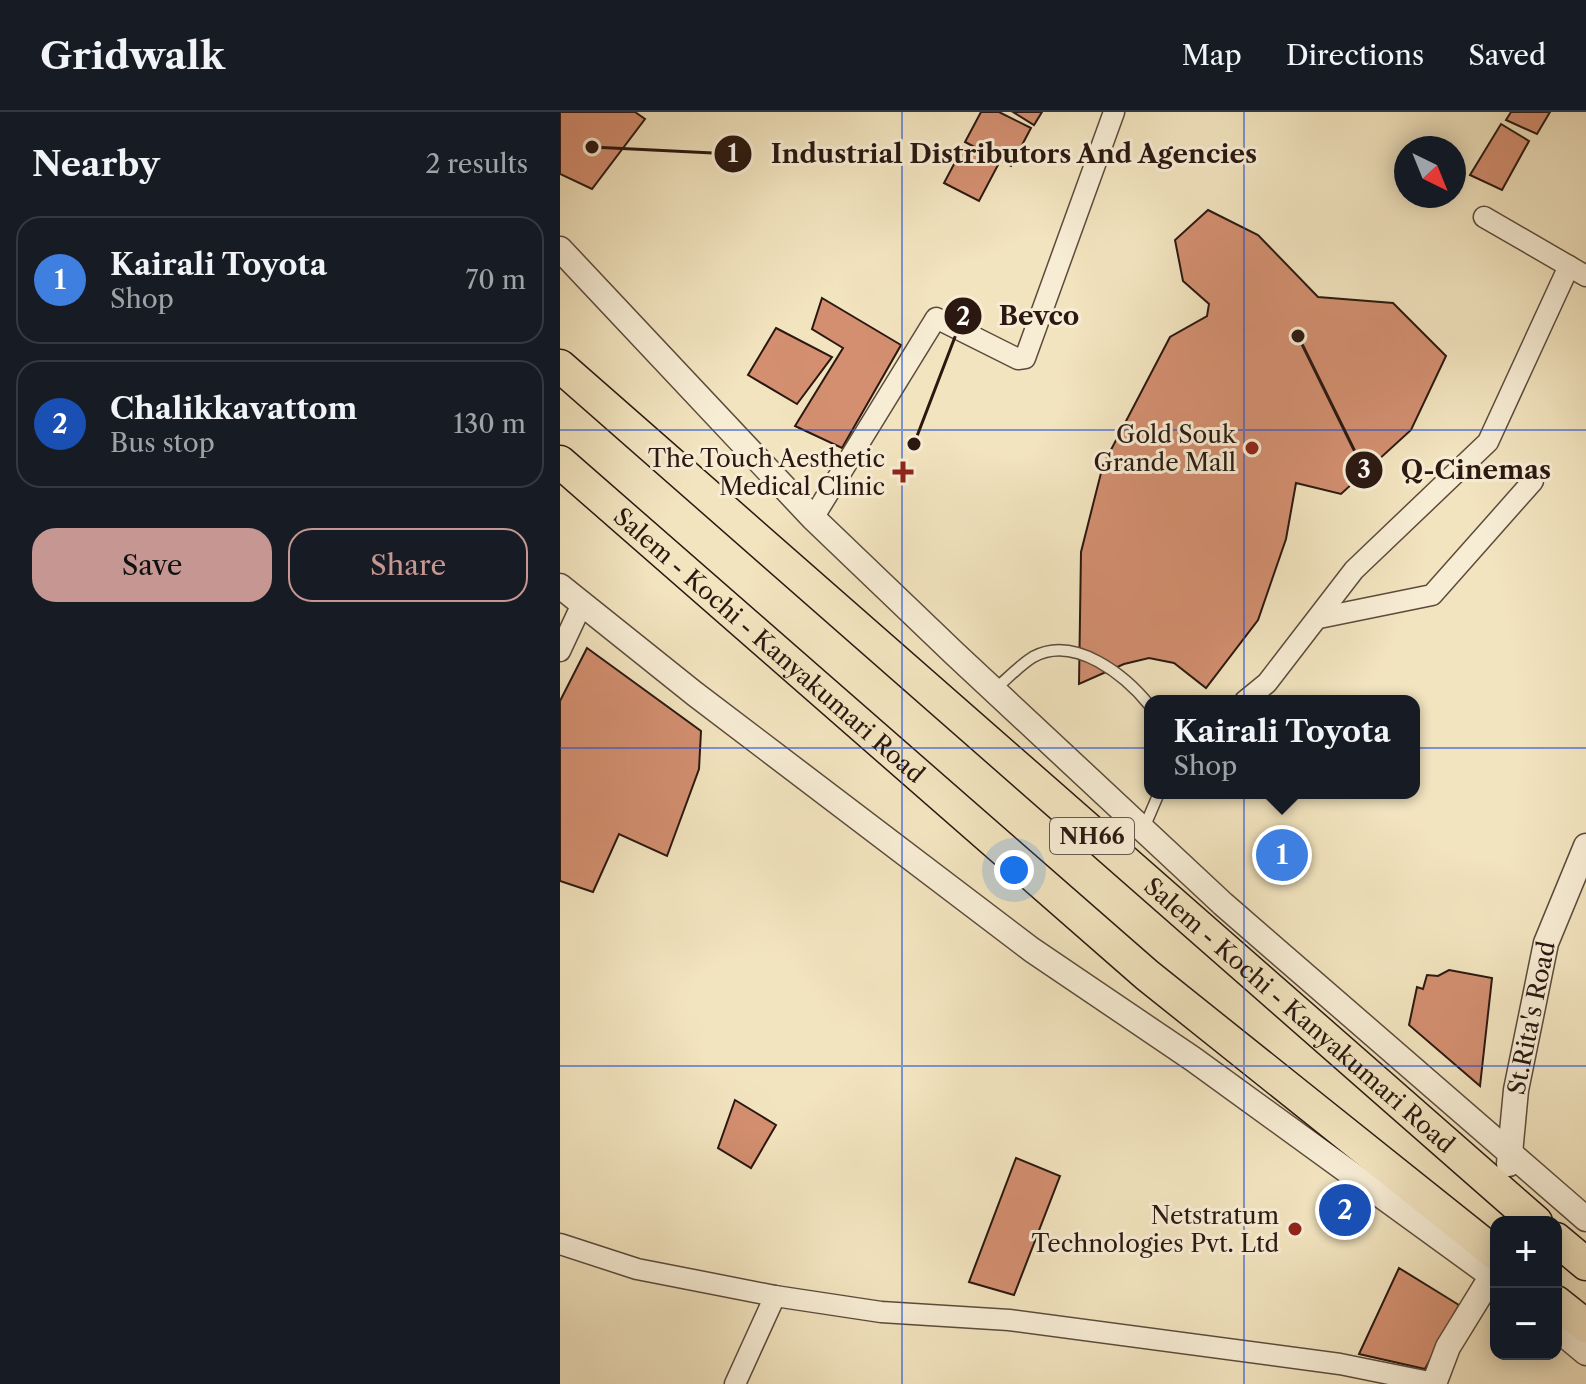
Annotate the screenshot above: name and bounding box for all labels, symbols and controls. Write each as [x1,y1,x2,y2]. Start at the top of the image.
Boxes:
text: Gridwalk [40,32,225,79]
text: Map [1182,38,1242,72]
text: Directions [1286,38,1424,72]
text: Saved [1468,38,1546,72]
callout: Industrial Distributors And Agencies [713,129,1274,179]
north arrow [1394,136,1466,208]
text: Industrial Distributors And Agencies [771,138,1257,170]
text: 1 [728,139,739,168]
text: Nearby [32,143,160,185]
text: 2 results [425,148,528,180]
text: Kairali Toyota [110,246,327,283]
text: 1 [54,264,66,296]
text: 70 m [466,264,526,296]
text: Shop [110,283,174,315]
callout: Bevco [943,291,1096,341]
text: Bevco [999,300,1079,332]
text: 2 [956,302,970,331]
text: Chalikkavattom [110,390,357,427]
text: 2 [52,408,68,440]
text: 130 m [453,408,526,440]
place label: Gold Souk Grande Mall [1094,420,1237,477]
text: Bus stop [110,427,215,459]
marker: Gold Souk Grande Mall [1243,439,1261,457]
place label: The Touch Aesthetic Medical Clinic [648,444,885,501]
callout: Q-Cinemas [1344,445,1567,495]
text: Q-Cinemas [1401,454,1551,486]
text: 3 [1357,455,1371,484]
marker: The Touch Aesthetic Medical Clinic [892,461,914,483]
street label: Salem - Kochi - Kanyakumari Road [608,501,931,789]
button: Save [32,528,272,602]
button: Share [288,528,528,602]
popup [1144,695,1420,799]
text: Kairali Toyota [1173,713,1391,750]
text: Shop [1173,750,1237,782]
road number: NH66 [1050,818,1134,854]
pin: 1 [1256,825,1308,885]
your location [994,850,1034,890]
street label: Salem - Kochi - Kanyakumari Road [1139,871,1461,1159]
street label: St.Rita's Road [1501,938,1561,1097]
pin: 2 [1319,1180,1371,1240]
place label: Netstratum Technologies Pvt. Ltd [1032,1201,1279,1258]
map controls [1490,1216,1562,1360]
button: + [1490,1216,1562,1288]
marker: Netstratum Technologies Pvt. Ltd [1286,1220,1304,1238]
button: − [1490,1288,1562,1360]

